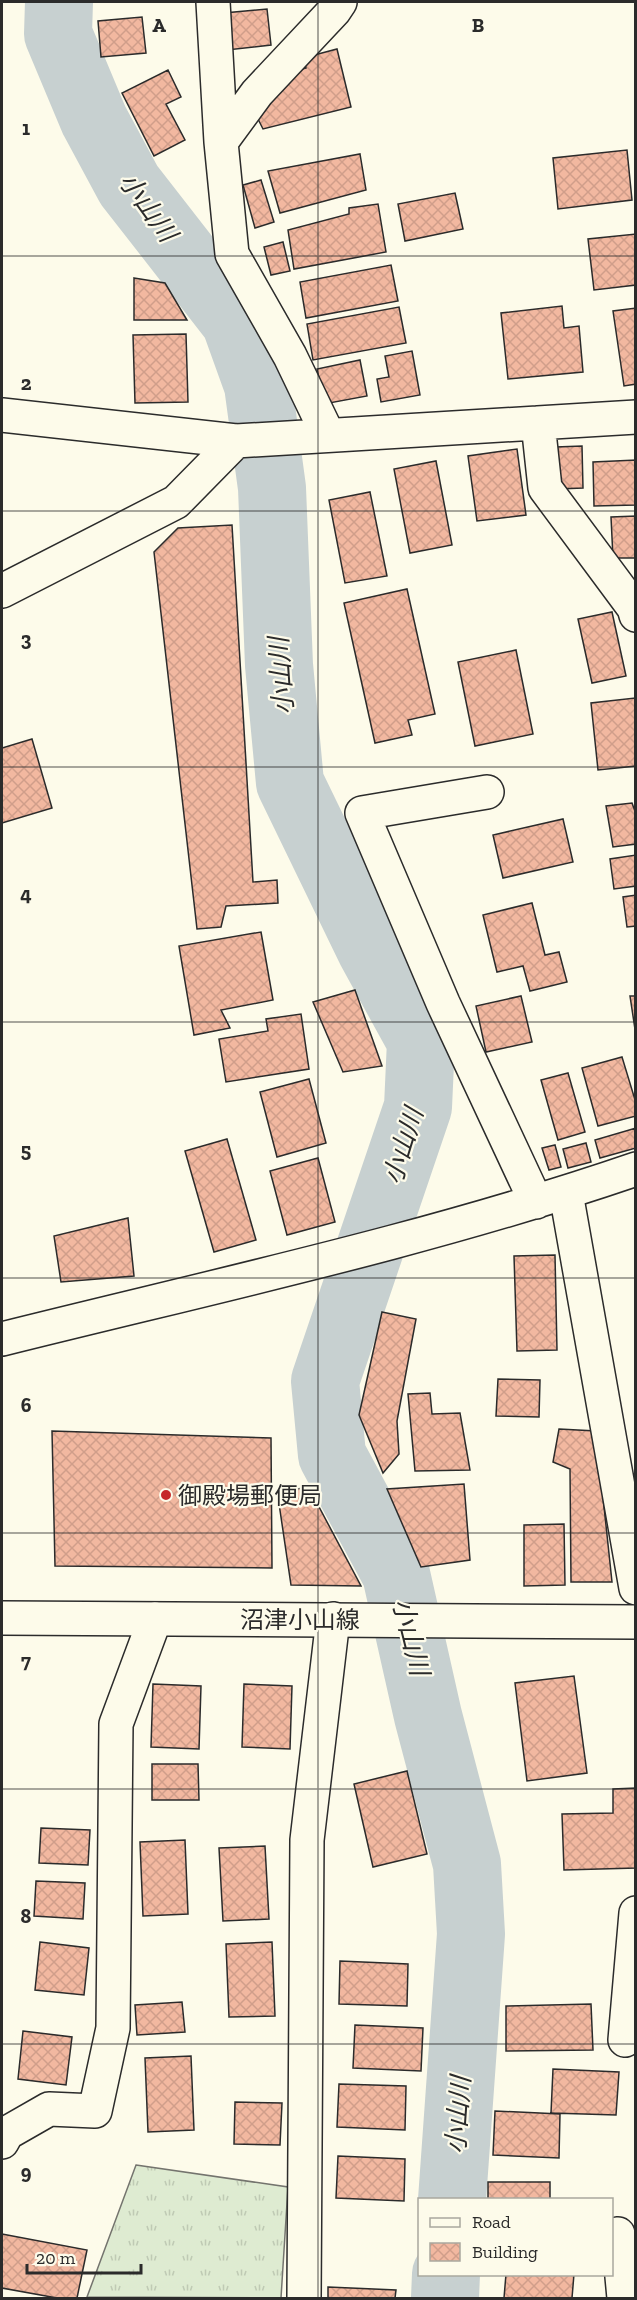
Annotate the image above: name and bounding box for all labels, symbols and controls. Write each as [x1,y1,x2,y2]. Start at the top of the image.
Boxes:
text: A [152,13,166,37]
text: B [472,13,484,37]
text: 1 [22,116,30,140]
water label: 小山川 [112,166,186,250]
text: 2 [21,371,32,395]
text: 3 [21,627,32,651]
water label: 小山川 [262,633,300,716]
text: 4 [20,882,32,906]
water label: 小山川 [376,1101,431,1188]
text: 5 [21,1138,31,1162]
text: 6 [21,1393,32,1417]
place label: 御殿場郵便局 [178,1481,322,1510]
marker: 御殿場郵便局 [159,1488,173,1502]
water label: 小山川 [386,1595,437,1682]
street label: 沼津小山線 [240,1605,360,1634]
text: 7 [21,1649,31,1673]
text: 8 [21,1904,32,1928]
water label: 小山川 [439,2072,477,2155]
text: 9 [21,2160,32,2184]
legend [418,2198,613,2276]
text: Road [472,2211,511,2233]
scale bar [27,2237,141,2275]
text: Building [472,2241,538,2263]
text: 20 m [36,2247,76,2269]

